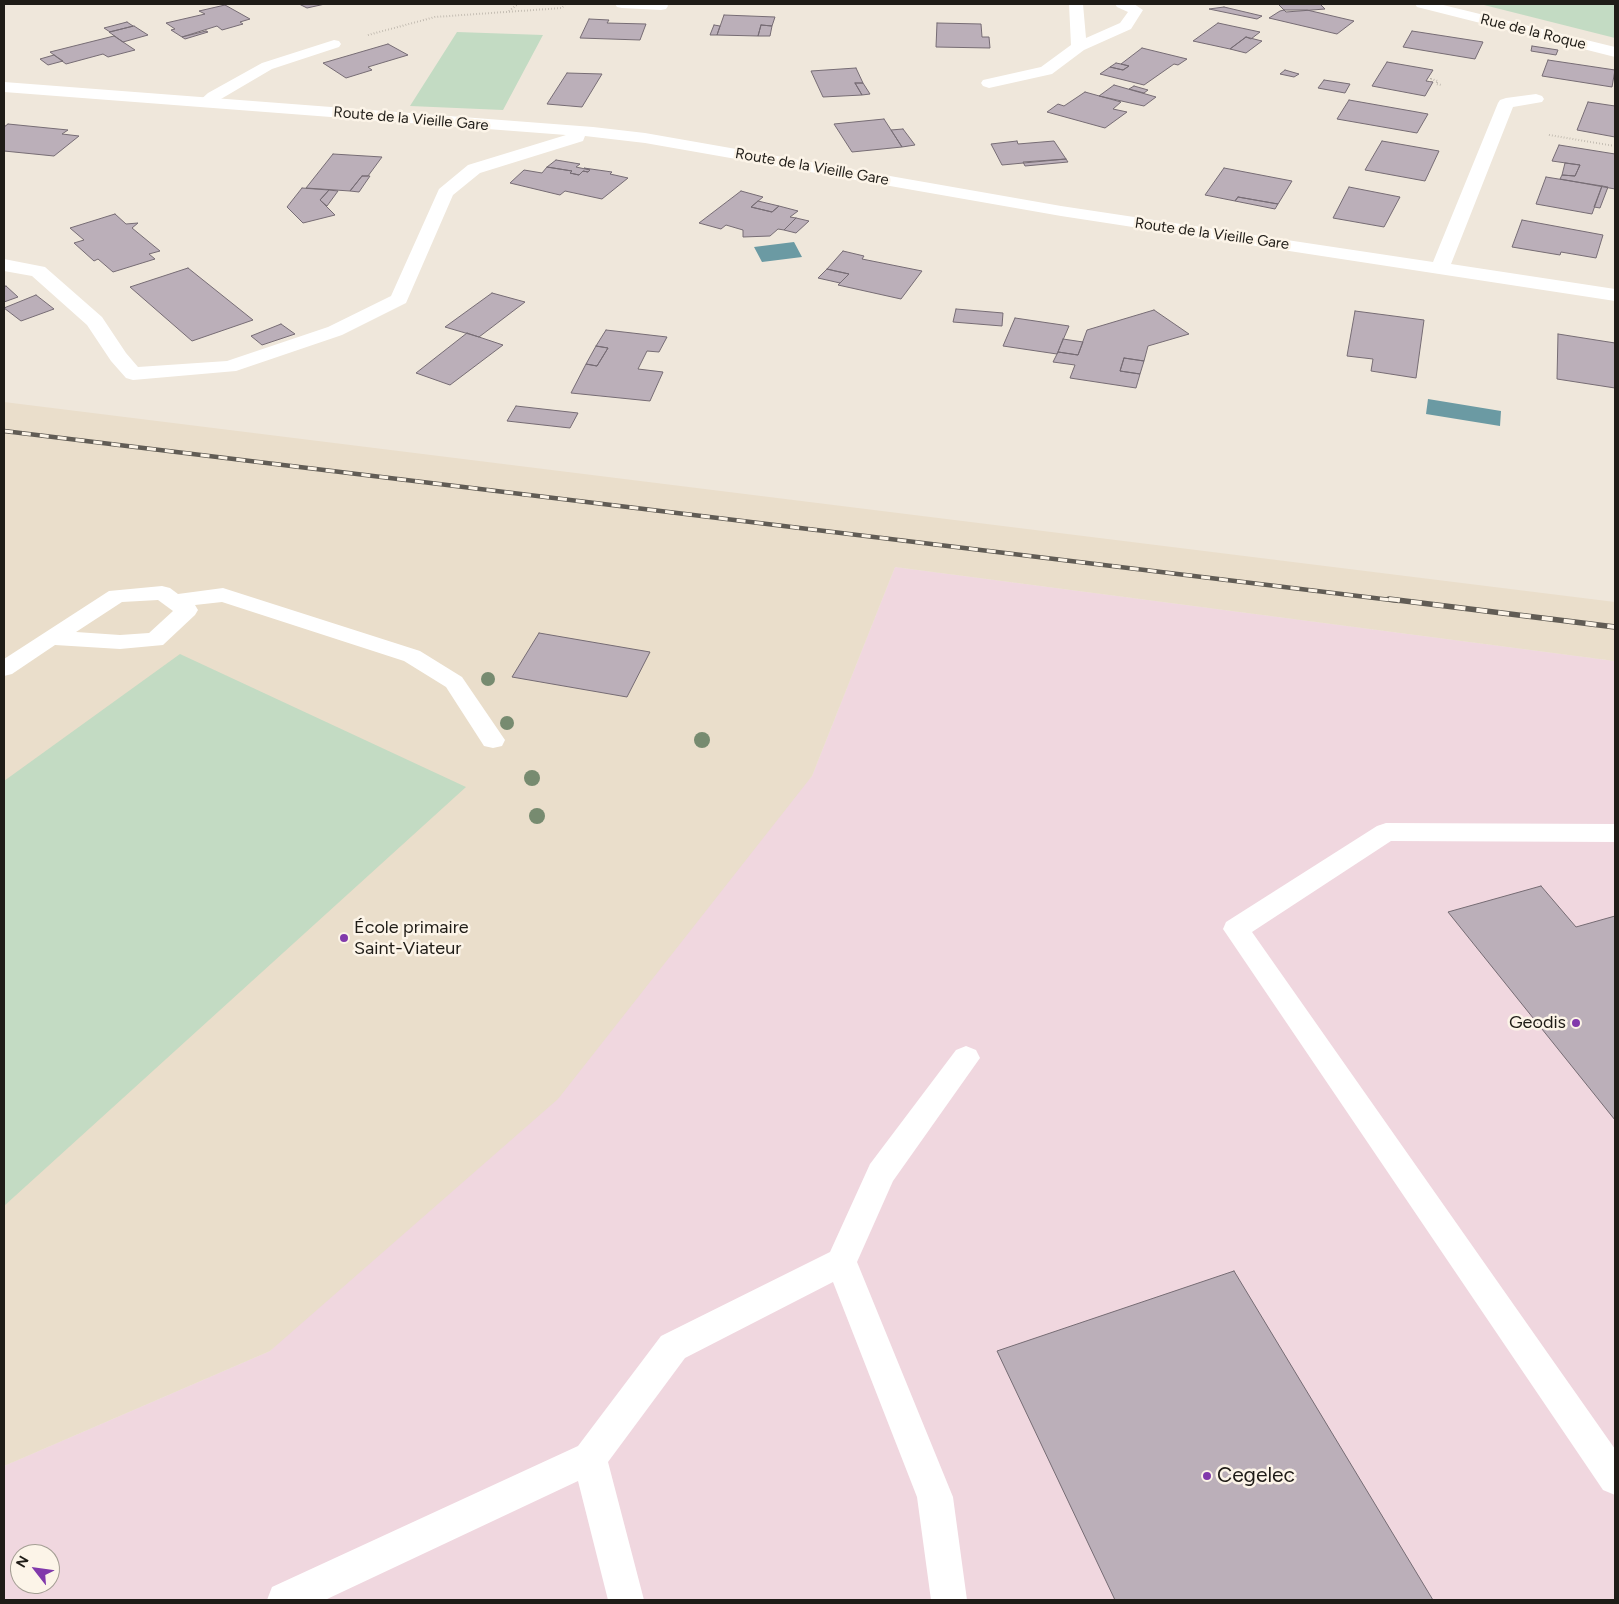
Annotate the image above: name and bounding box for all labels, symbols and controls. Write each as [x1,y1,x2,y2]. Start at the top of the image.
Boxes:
street label: Rue de la Roque [1478,10,1588,54]
street label: Route de la Vieille Gare [333,103,489,135]
street label: Route de la Vieille Gare [734,145,890,189]
street label: Route de la Vieille Gare [1134,214,1290,254]
place label: École primaire Saint-Viateur [354,917,469,960]
marker: École primaire Saint-Viateur [338,932,350,944]
place label: Geodis [1509,1012,1566,1034]
marker: Geodis [1570,1017,1582,1029]
place label: Cegelec [1217,1463,1295,1489]
marker: Cegelec [1201,1470,1213,1482]
north arrow [10,1544,60,1594]
text: N [12,1553,33,1571]

